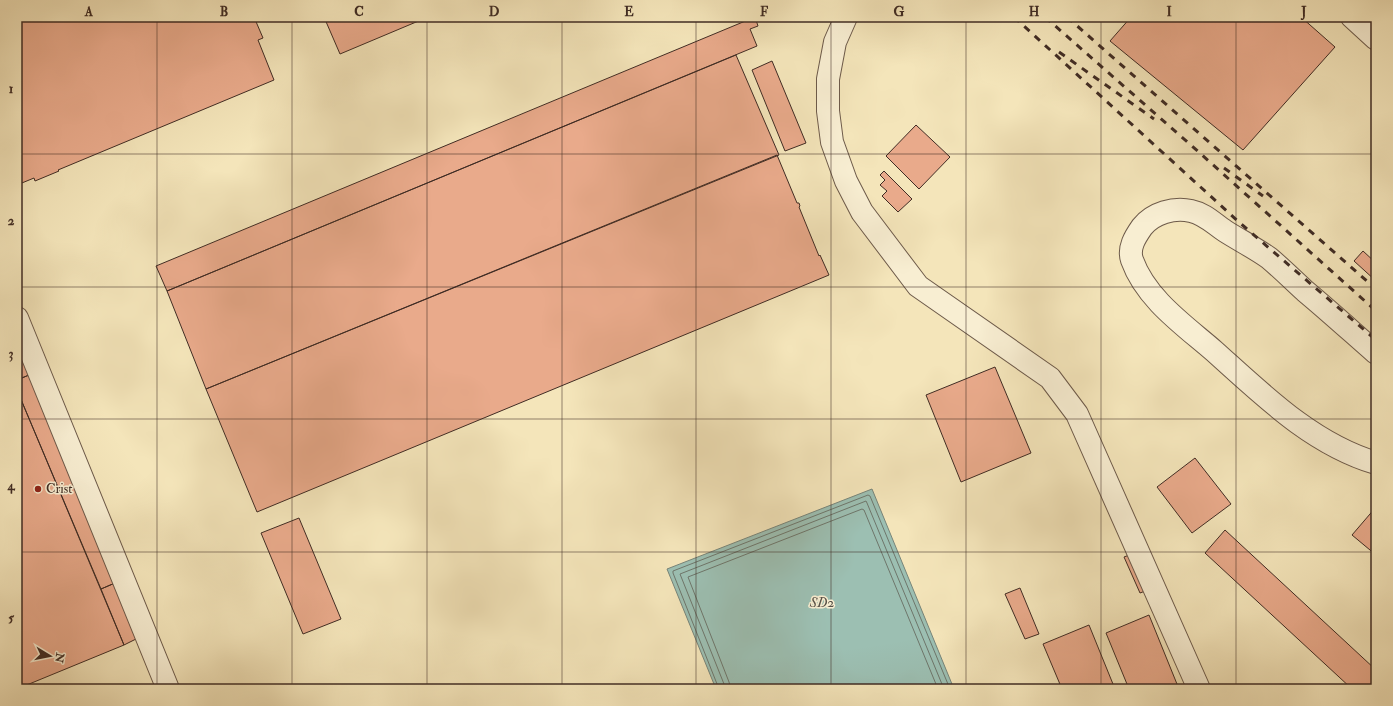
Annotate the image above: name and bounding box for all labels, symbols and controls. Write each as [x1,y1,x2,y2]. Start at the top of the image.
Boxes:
text: A [84,4,94,20]
text: B [220,4,228,20]
text: C [354,4,364,20]
text: D [489,4,500,20]
text: E [624,4,634,20]
text: F [760,4,769,20]
text: G [894,4,905,20]
text: H [1029,4,1040,20]
text: I [1166,4,1172,20]
text: J [1300,4,1307,21]
text: 1 [9,81,14,97]
text: 2 [8,213,15,229]
text: 3 [9,346,14,362]
text: 4 [6,478,15,494]
place label: Crist [46,481,72,497]
marker: Crist [33,484,43,494]
water label: SD2 [809,594,834,611]
text: 5 [8,610,14,626]
north arrow [30,636,70,676]
text: N [52,651,67,665]

